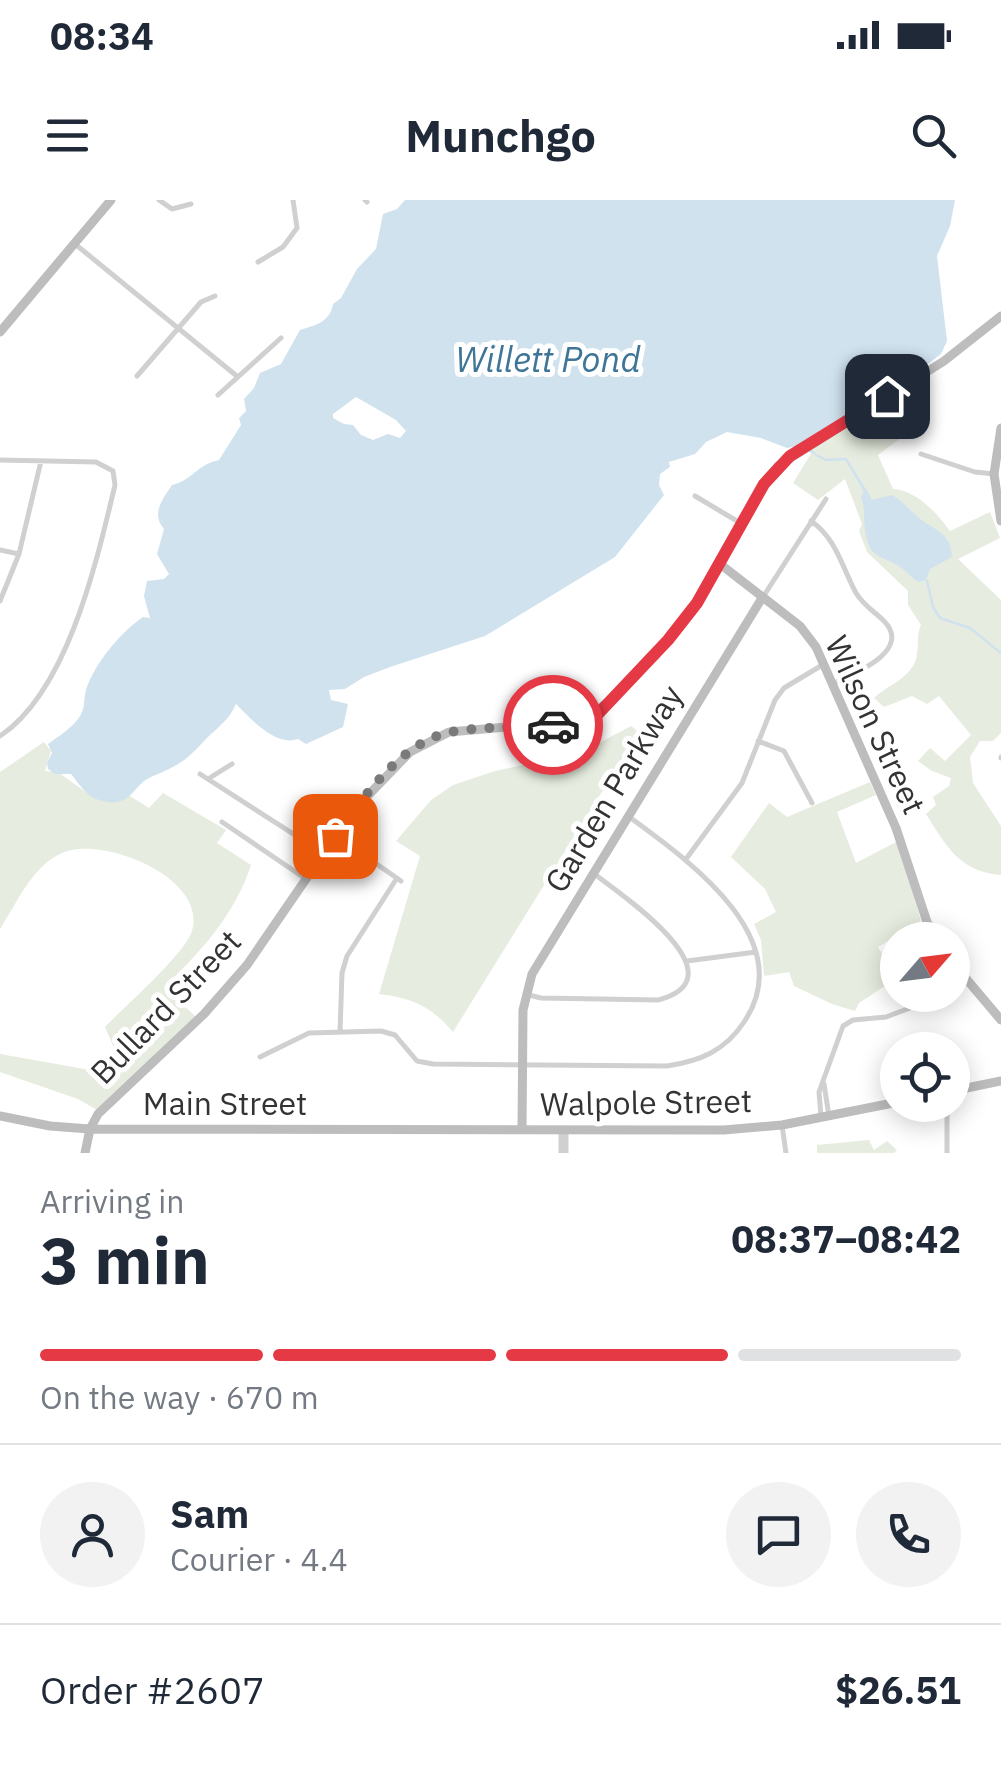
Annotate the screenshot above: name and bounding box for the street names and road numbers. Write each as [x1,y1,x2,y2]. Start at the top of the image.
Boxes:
street label: Wilson Street [816,629,936,821]
street label: Garden Parkway [535,677,692,900]
street label: Bullard Street [81,920,249,1092]
street label: Walpole Street [540,1079,752,1125]
street label: Main Street [143,1082,307,1124]

